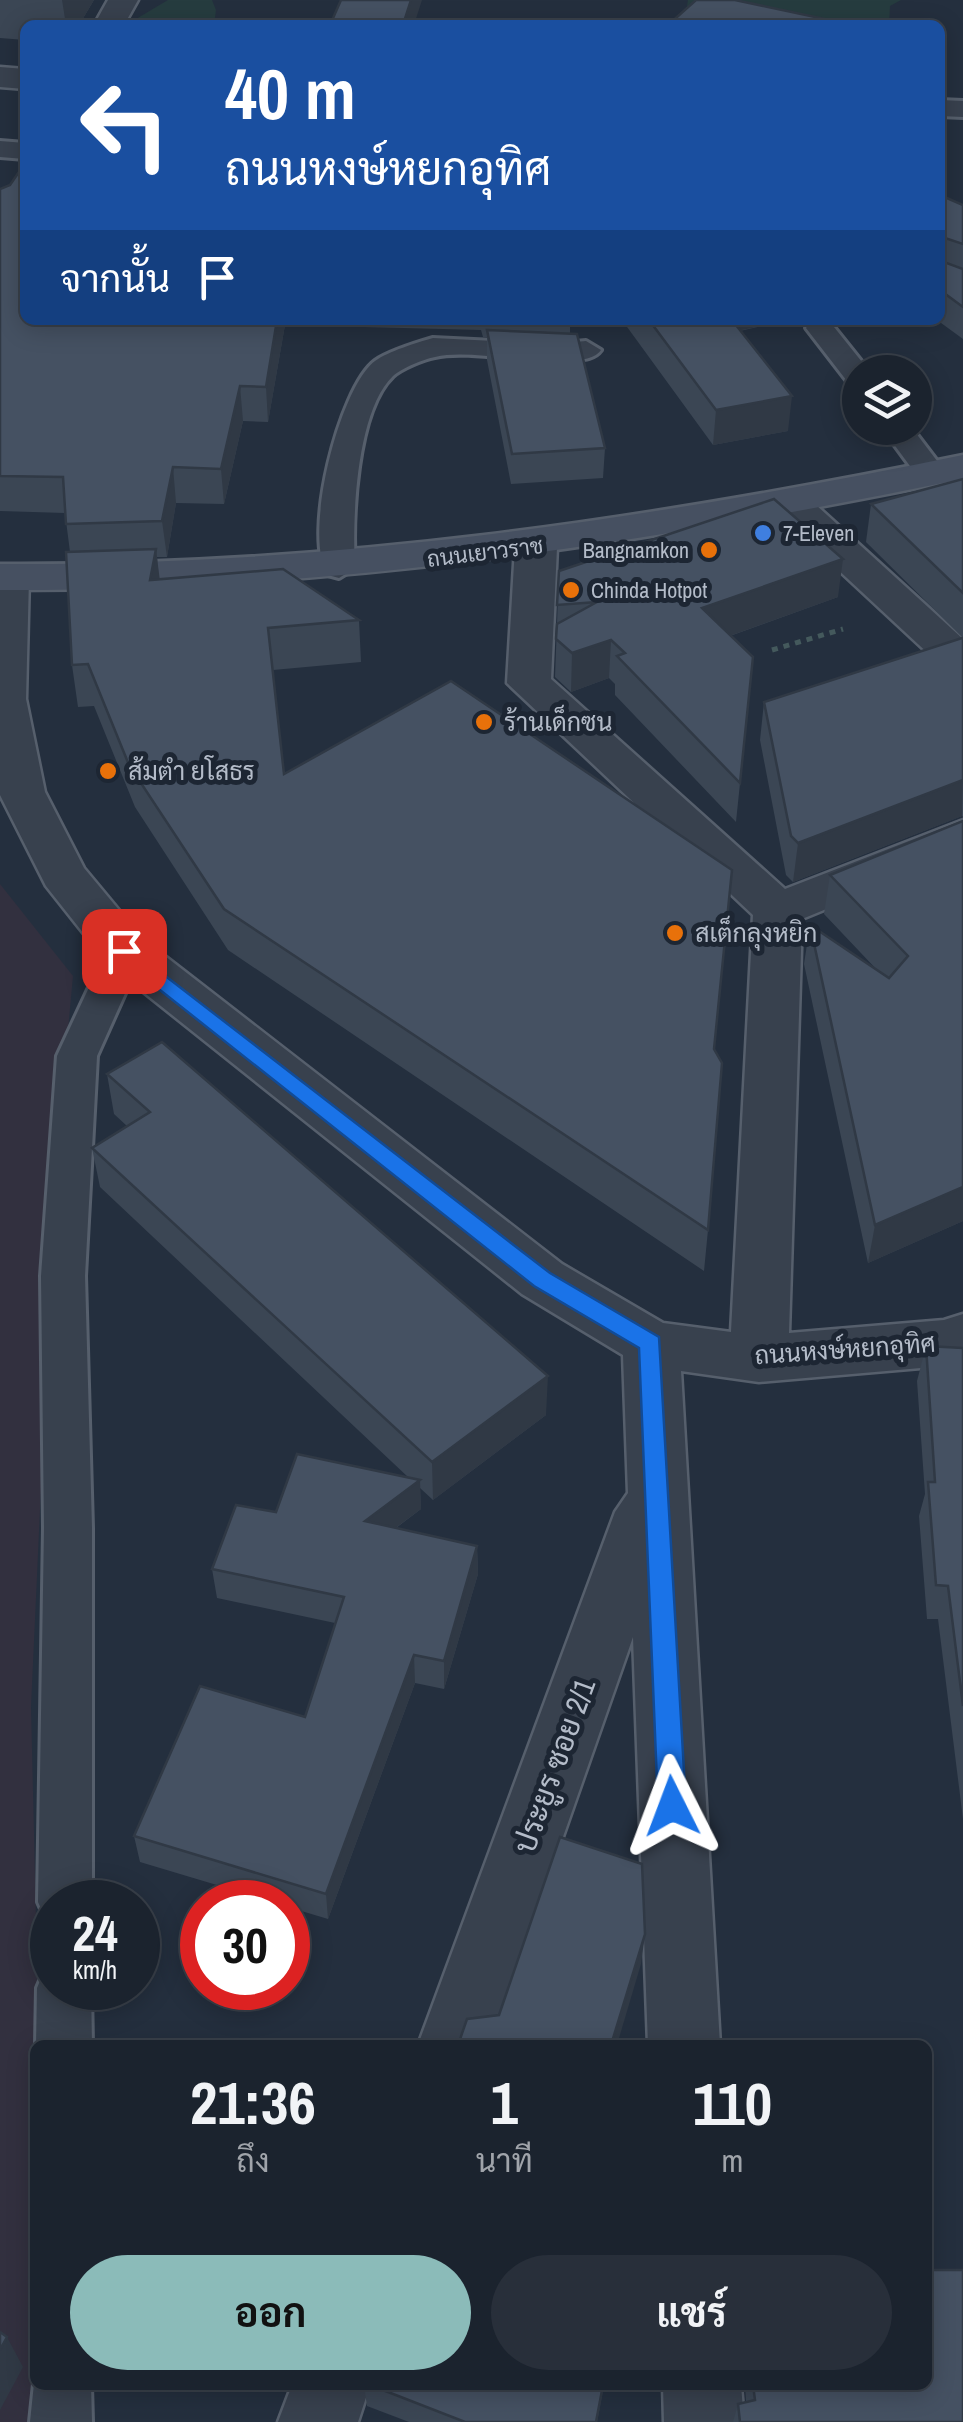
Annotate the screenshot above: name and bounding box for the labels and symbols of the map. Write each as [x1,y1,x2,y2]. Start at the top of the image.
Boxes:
place label: 7-Eleven [783,518,854,548]
marker: 7-Eleven [752,522,774,544]
street label: ถนนเยาวราช [425,530,545,574]
place label: Bangnamkon [583,535,689,565]
marker: Bangnamkon [698,539,720,561]
place label: Chinda Hotpot [591,575,707,605]
marker: Chinda Hotpot [560,579,582,601]
place label: ร้านเด็กซน [504,704,612,739]
marker: ร้านเด็กซน [473,711,495,733]
place label: ส้มตำ ยโสธร [128,754,255,788]
marker: ส้มตำ ยโสธร [97,760,119,782]
pin [82,909,167,994]
place label: สเต็กลุงหยิก [695,915,817,951]
marker: สเต็กลุงหยิก [664,922,686,944]
street label: ถนนหงษ์หยกอุทิศ [753,1326,937,1373]
street label: ประยูร ซอย 2/1 [504,1673,605,1859]
position arrow [620,1754,724,1858]
speed limit sign: 30 [180,1880,310,2010]

